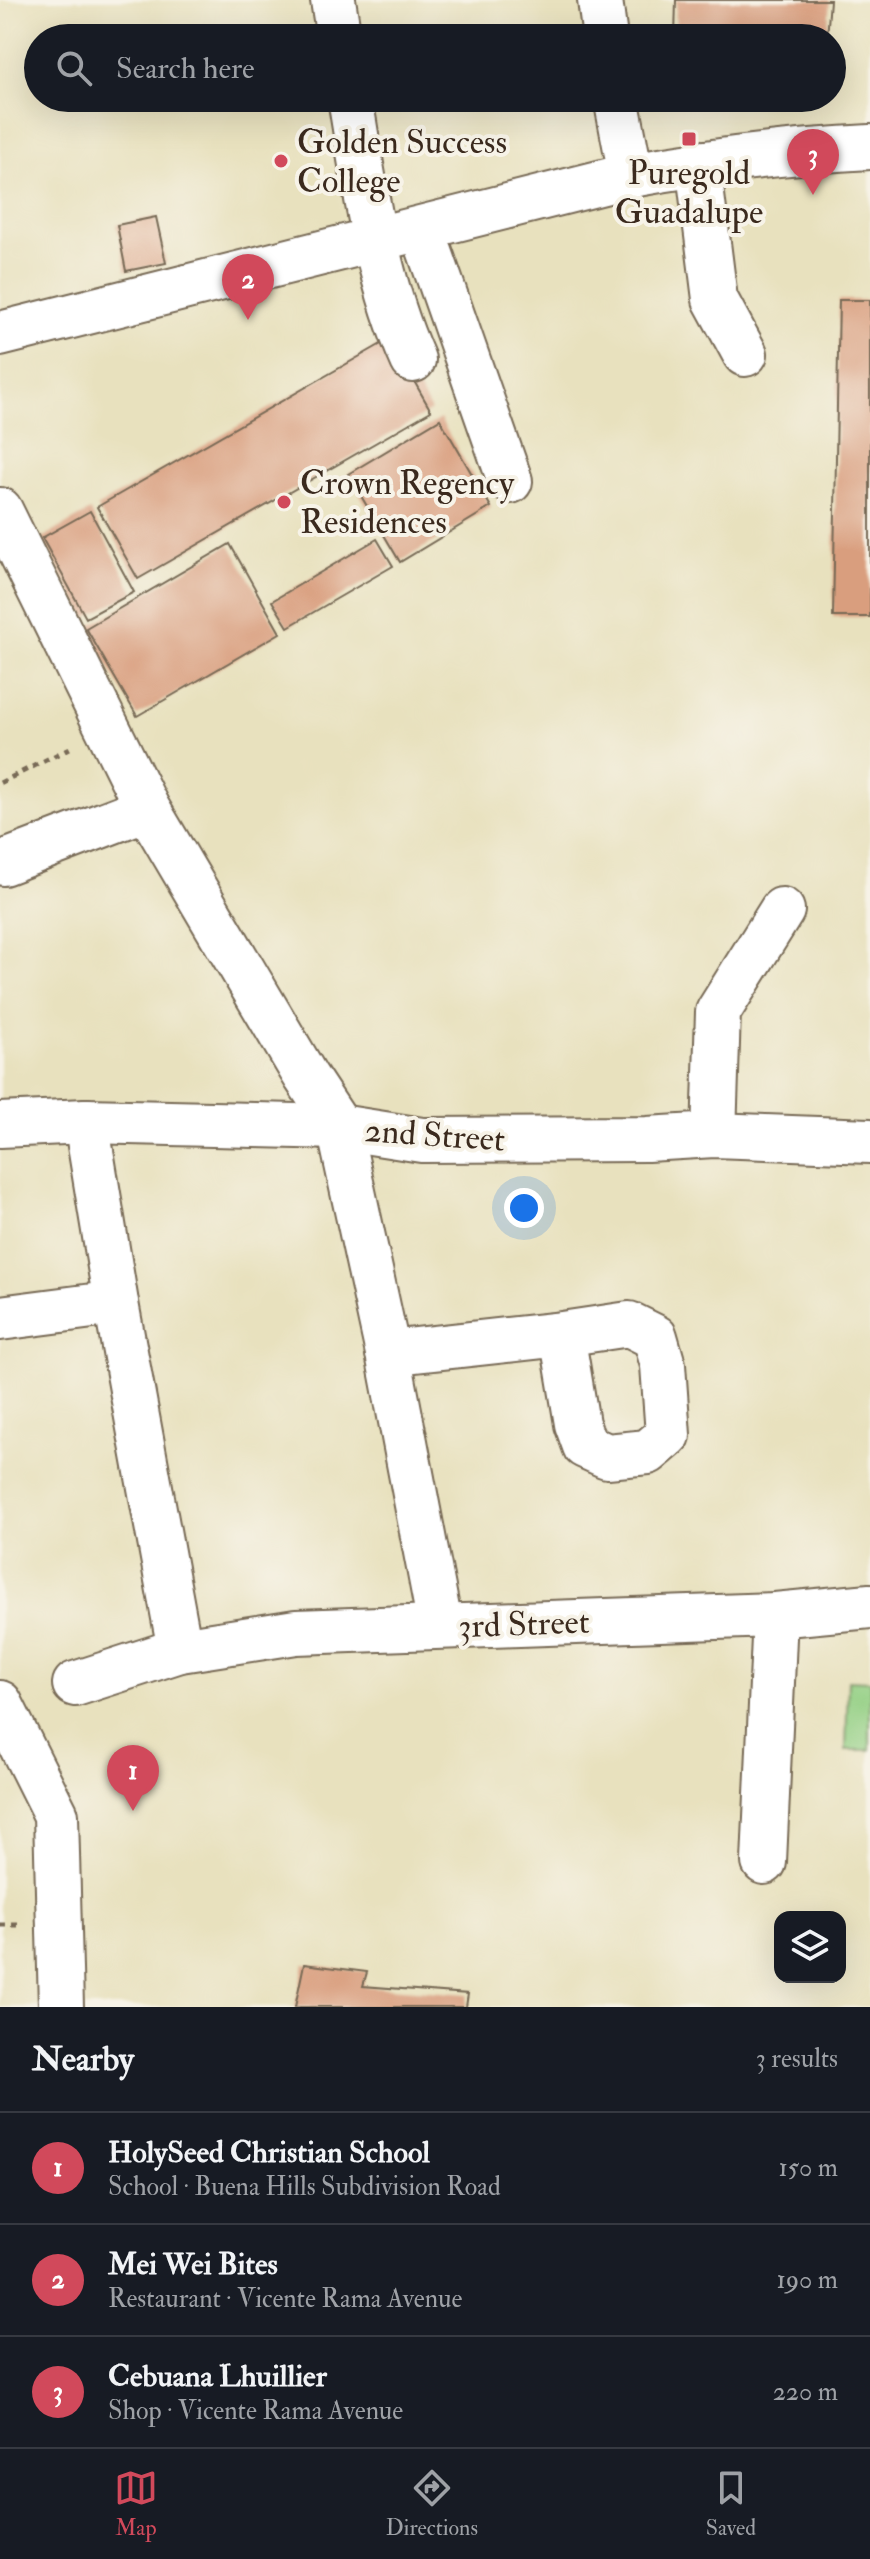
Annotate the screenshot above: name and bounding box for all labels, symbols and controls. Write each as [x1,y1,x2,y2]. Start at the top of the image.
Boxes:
search box [24,24,846,112]
icon: search [52,46,96,90]
text: Search here [116,50,255,87]
place label: Golden Success College [297,121,507,203]
pin: 3 [787,129,839,195]
marker: Puregold Guadalupe [680,130,698,148]
marker: Golden Success College [272,152,290,170]
place label: Puregold Guadalupe [615,152,763,234]
pin: 2 [222,254,274,320]
place label: Crown Regency Residences [300,462,515,544]
marker: Crown Regency Residences [275,493,293,511]
street label: 2nd Street [363,1109,506,1162]
your location [504,1188,544,1228]
street label: 3rd Street [458,1601,590,1648]
pin: 1 [107,1745,159,1811]
map controls [774,1911,846,1983]
button: layers [774,1911,846,1983]
text: Nearby [32,2038,134,2081]
text: 3 results [756,2043,838,2075]
text: HolySeed Christian School [108,2134,430,2171]
text: 1 [53,2152,63,2184]
text: 150 m [779,2152,838,2184]
text: School · Buena Hills Subdivision Road [108,2171,501,2203]
text: Mei Wei Bites [108,2246,278,2283]
text: 2 [51,2264,65,2296]
text: 190 m [777,2264,838,2296]
text: Restaurant · Vicente Rama Avenue [108,2283,462,2315]
text: Cebuana Lhuillier [108,2358,327,2395]
text: 3 [53,2376,63,2408]
text: 220 m [773,2376,838,2408]
text: Shop · Vicente Rama Avenue [108,2395,403,2427]
tab: Map [114,2466,158,2542]
tab: Directions [386,2466,478,2542]
tab: Saved [706,2466,756,2542]

